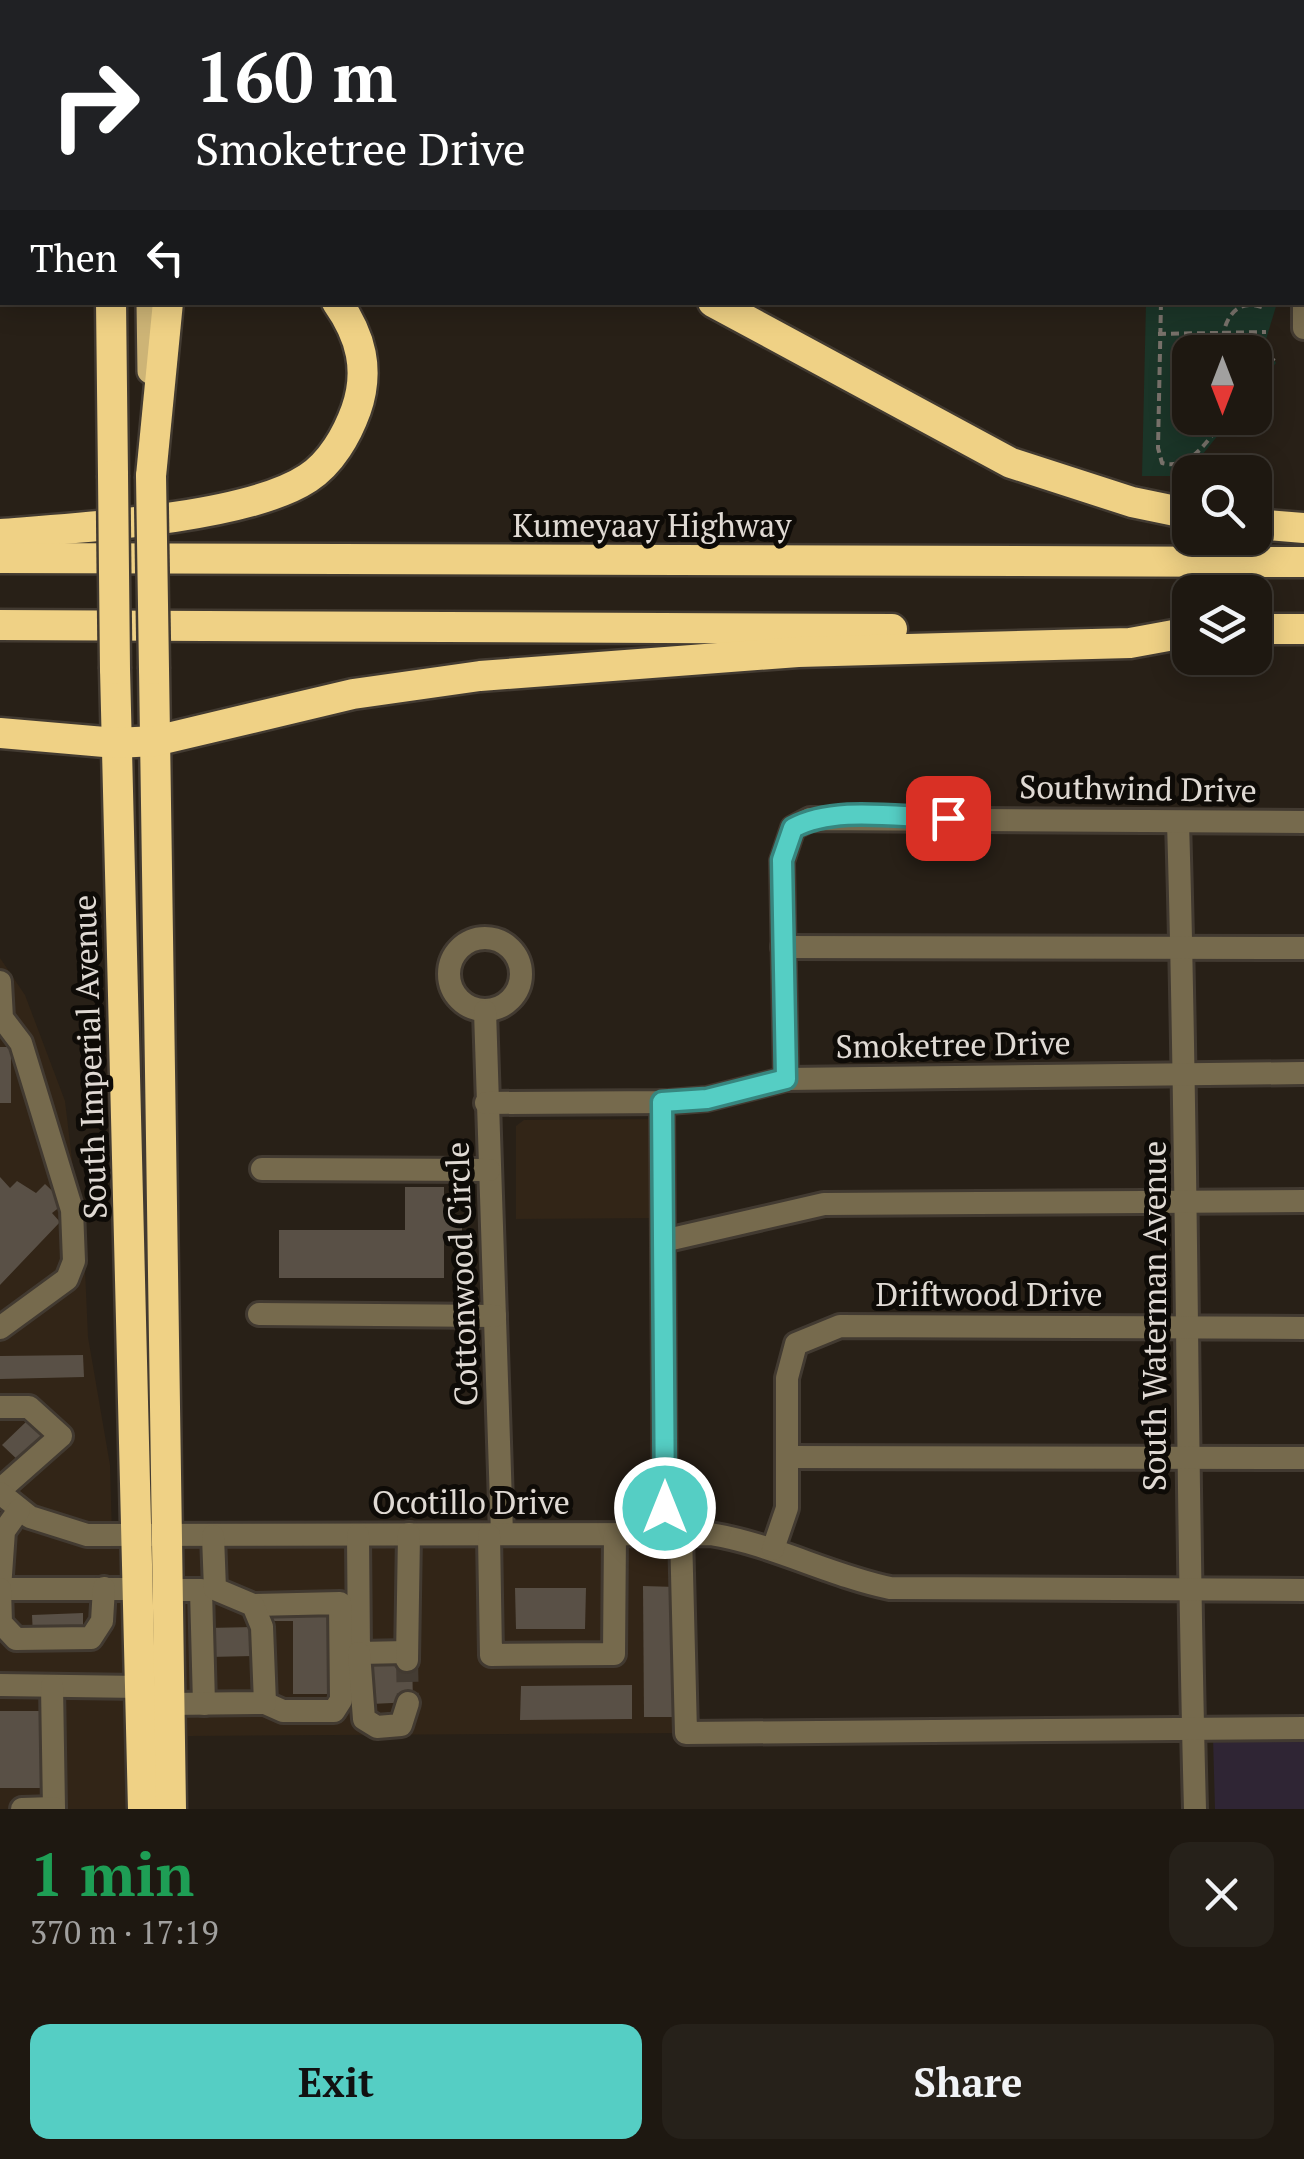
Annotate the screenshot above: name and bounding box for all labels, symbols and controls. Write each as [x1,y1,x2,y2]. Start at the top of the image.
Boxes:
text: 160 m [195,29,397,122]
icon: right [30,40,160,170]
text: Smoketree Drive [195,118,526,178]
icon: left [138,230,193,285]
text: Then [30,233,118,283]
north arrow [1172,335,1272,435]
map controls [1172,335,1272,675]
button: search [1172,455,1272,555]
street label: Kumeyaay Highway [513,504,792,546]
button: layers [1172,575,1272,675]
street label: Southwind Drive [1019,765,1257,811]
pin [906,776,991,861]
icon: arrive [921,791,976,846]
street label: South Imperial Avenue [62,894,116,1220]
street label: Smoketree Drive [835,1021,1071,1067]
street label: Cottonwood Circle [435,1141,487,1407]
street label: South Waterman Avenue [1133,1141,1175,1491]
street label: Driftwood Drive [875,1273,1103,1315]
position arrow [613,1456,717,1560]
street label: Ocotillo Drive [372,1481,570,1523]
text: 1 min [30,1834,194,1913]
button: close [1169,1842,1274,1947]
text: 370 m · 17:19 [30,1911,218,1953]
button: Exit [30,2024,642,2139]
button: Share [662,2024,1274,2139]

